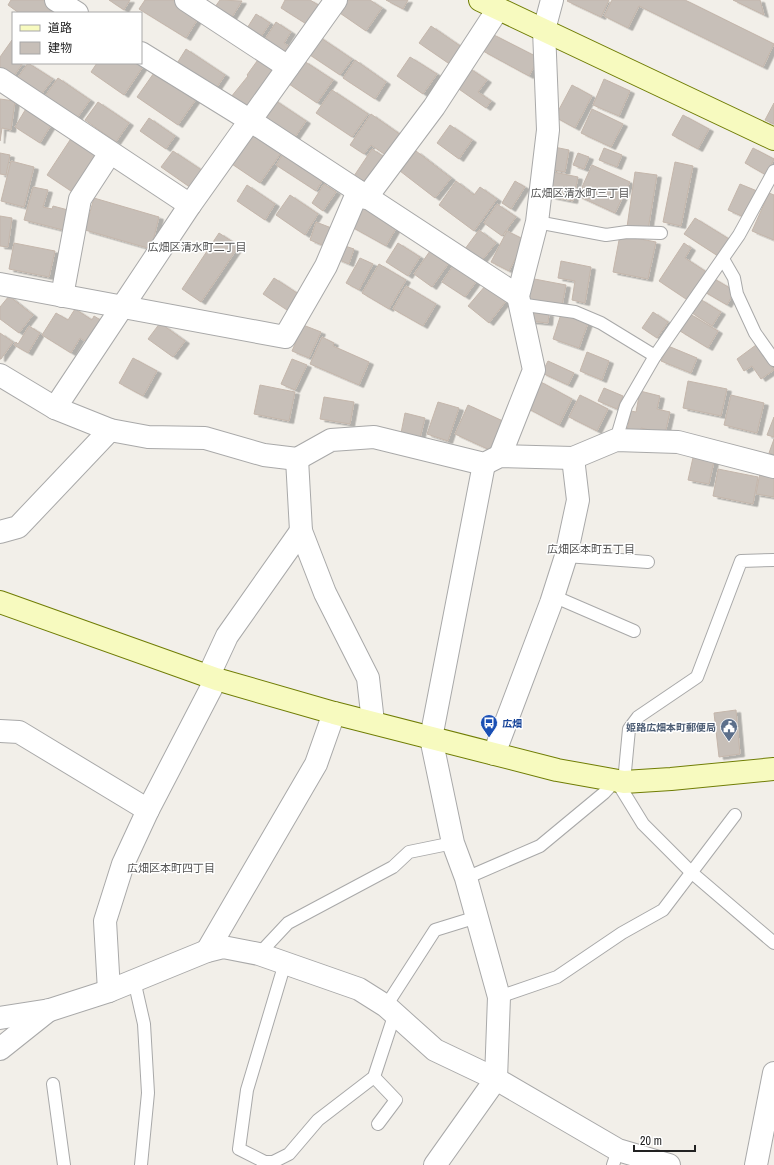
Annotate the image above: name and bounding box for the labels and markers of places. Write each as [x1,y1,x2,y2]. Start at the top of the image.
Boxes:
bus stop icon: 広畑 [479,713,499,738]
place label: 広畑 [502,717,522,730]
public building icon: 姫路広畑本町郵便局 [719,717,739,742]
place label: 姫路広畑本町郵便局 [626,721,716,734]

